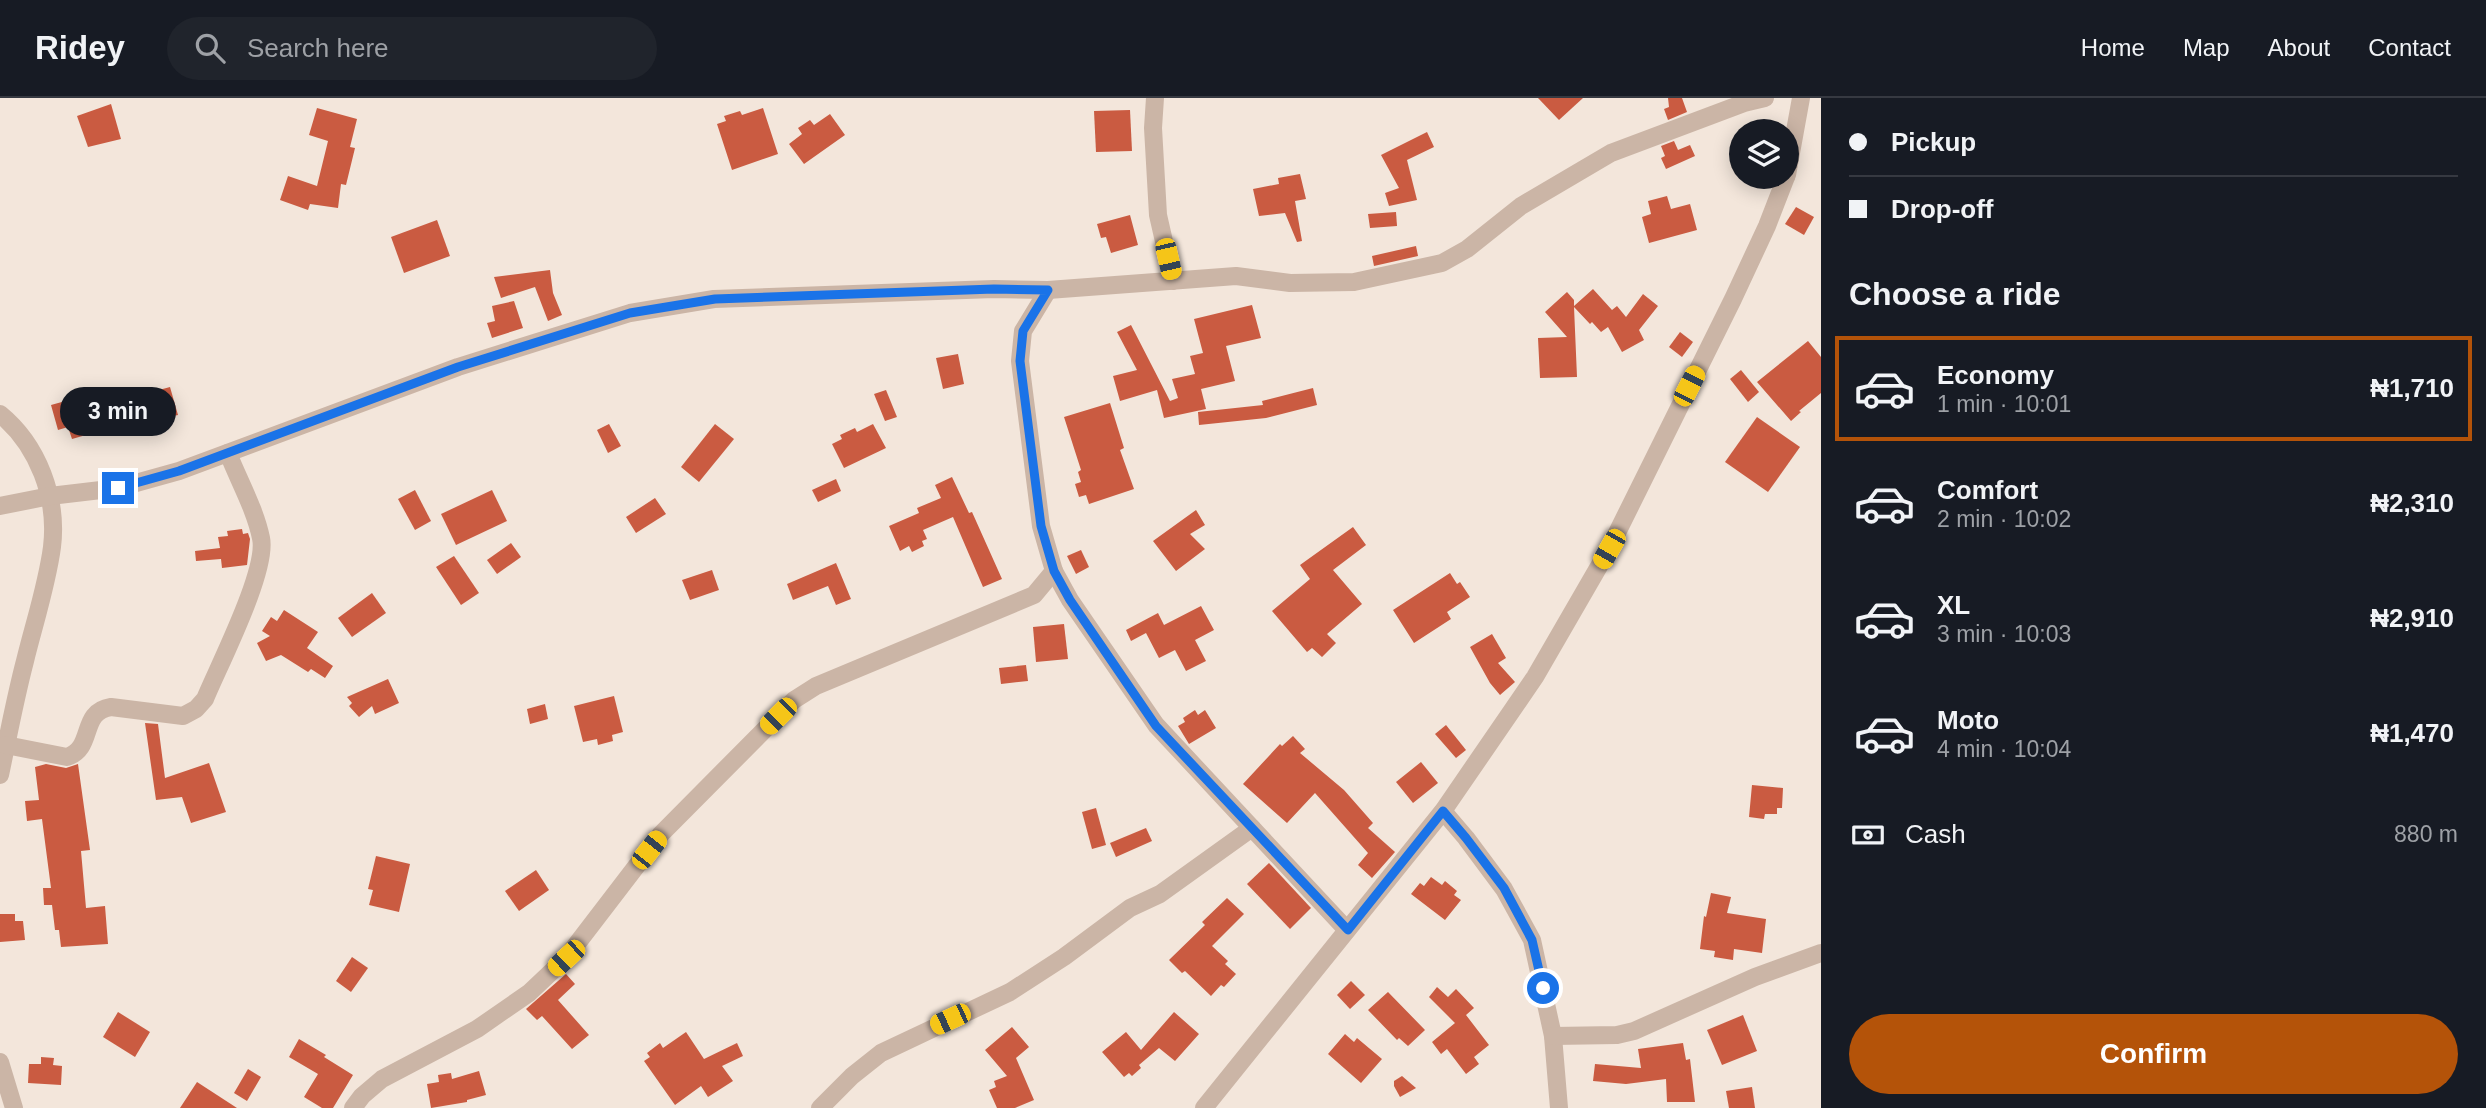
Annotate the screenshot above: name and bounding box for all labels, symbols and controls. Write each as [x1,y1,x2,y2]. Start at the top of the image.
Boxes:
search box [167,17,657,80]
text: Ridey [35,29,125,66]
icon: search [191,29,229,67]
text: Search here [247,33,389,63]
text: Home [2081,34,2145,61]
text: Map [2183,34,2230,61]
text: About [2268,34,2330,61]
text: Contact [2368,34,2451,61]
map controls [1729,119,1799,189]
button: layers [1729,119,1799,189]
text: Pickup [1891,127,1976,157]
text: Drop-off [1891,194,1994,224]
car [1154,236,1183,282]
text: Choose a ride [1849,276,2061,312]
icon: car [1853,357,1916,420]
text: Economy [1937,360,2054,390]
car [1671,363,1708,409]
text: ₦1,710 [2370,373,2454,403]
callout: 3 min [60,386,176,436]
text: 1 min · 10:01 [1937,391,2071,417]
text: 3 min [88,398,148,424]
route end [102,472,134,504]
icon: car [1853,472,1916,535]
text: Comfort [1937,475,2038,505]
text: ₦2,310 [2370,488,2454,518]
text: 2 min · 10:02 [1937,506,2071,532]
car [1590,526,1629,572]
icon: car [1853,587,1916,650]
text: XL [1937,590,1970,620]
text: ₦2,910 [2370,603,2454,633]
text: 3 min · 10:03 [1937,621,2071,647]
car [756,694,801,738]
icon: car [1853,702,1916,765]
text: Moto [1937,705,1999,735]
text: ₦1,470 [2370,718,2454,748]
text: 4 min · 10:04 [1937,736,2071,762]
icon: cash [1849,816,1887,854]
text: Cash [1905,819,1966,849]
text: 880 m [2394,821,2458,847]
car [628,827,671,873]
car [544,936,589,980]
route start [1527,972,1559,1004]
car [927,1001,974,1037]
button: Confirm [1849,1014,2458,1094]

